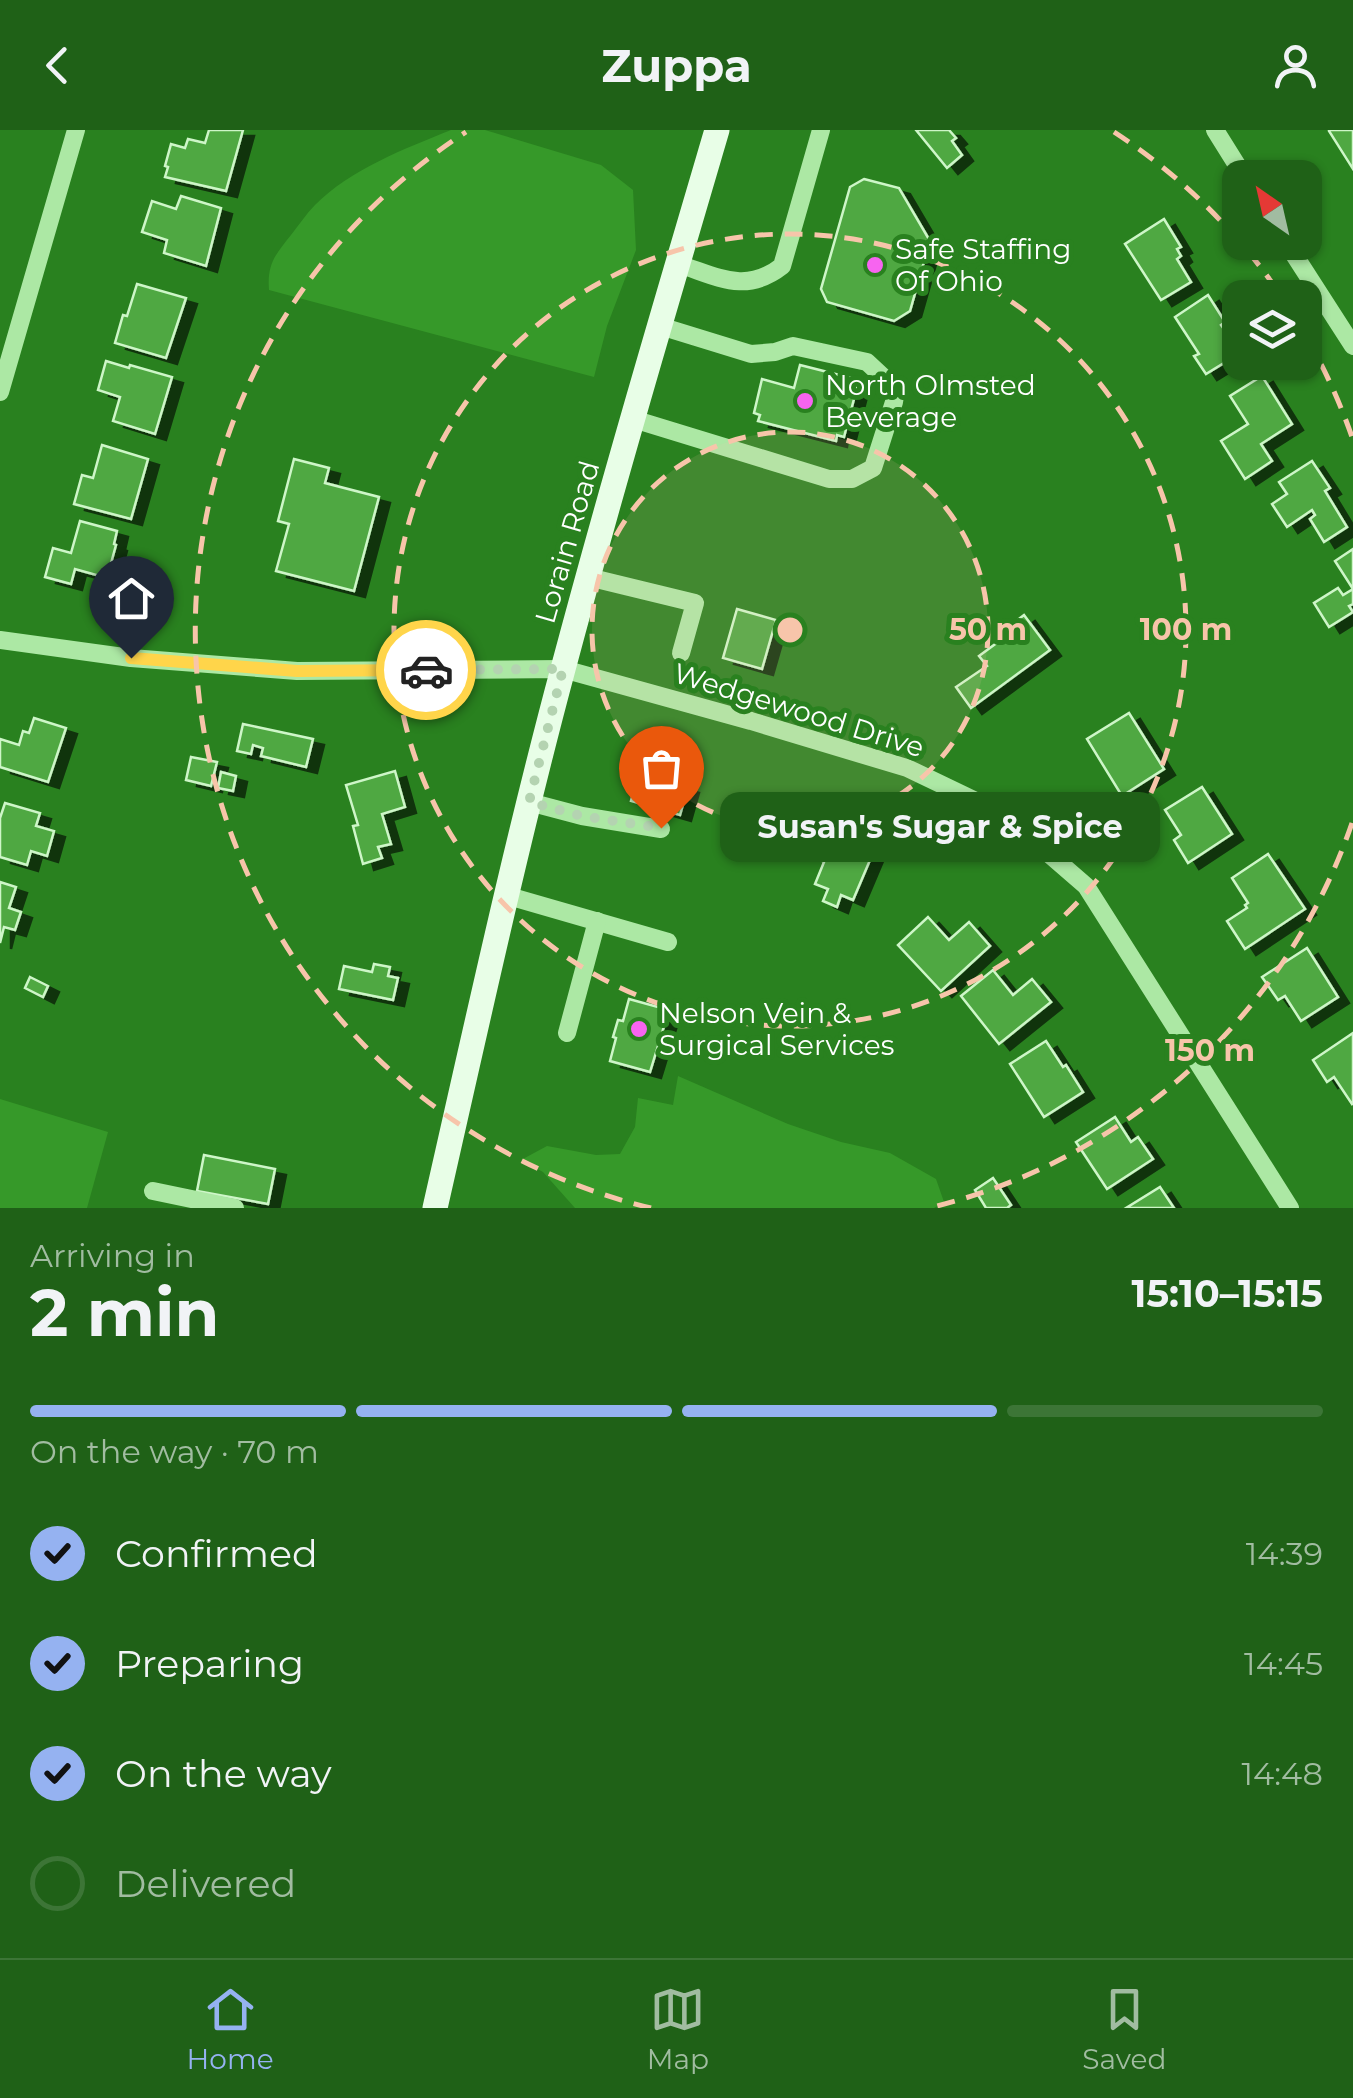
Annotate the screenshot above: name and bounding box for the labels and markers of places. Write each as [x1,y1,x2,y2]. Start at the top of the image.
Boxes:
place label: Safe Staffing Of Ohio [895,232,1071,298]
marker: Safe Staffing Of Ohio [864,254,886,276]
place label: North Olmsted Beverage [825,368,1036,434]
marker: North Olmsted Beverage [794,390,816,412]
pin [89,556,174,659]
centre of rings [772,612,808,648]
pin [619,726,704,829]
callout: Susan's Sugar & Spice [721,793,1161,863]
place label: Nelson Vein & Surgical Services [659,996,894,1062]
marker: Nelson Vein & Surgical Services [628,1018,650,1040]

